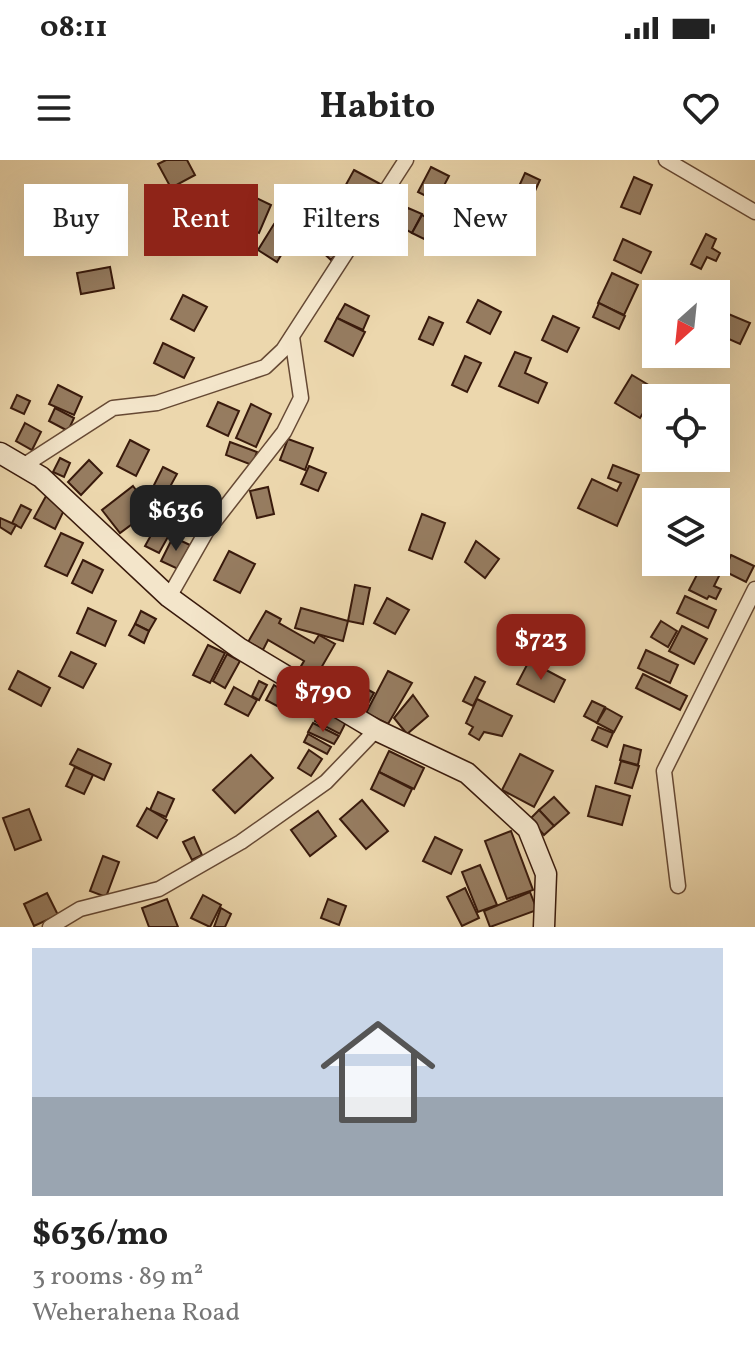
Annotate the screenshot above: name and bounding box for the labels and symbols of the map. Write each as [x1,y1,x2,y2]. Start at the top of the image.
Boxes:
north arrow [642,280,730,368]
pin: $636 [129,485,223,553]
pin: $723 [494,614,588,682]
pin: $790 [276,666,370,734]

